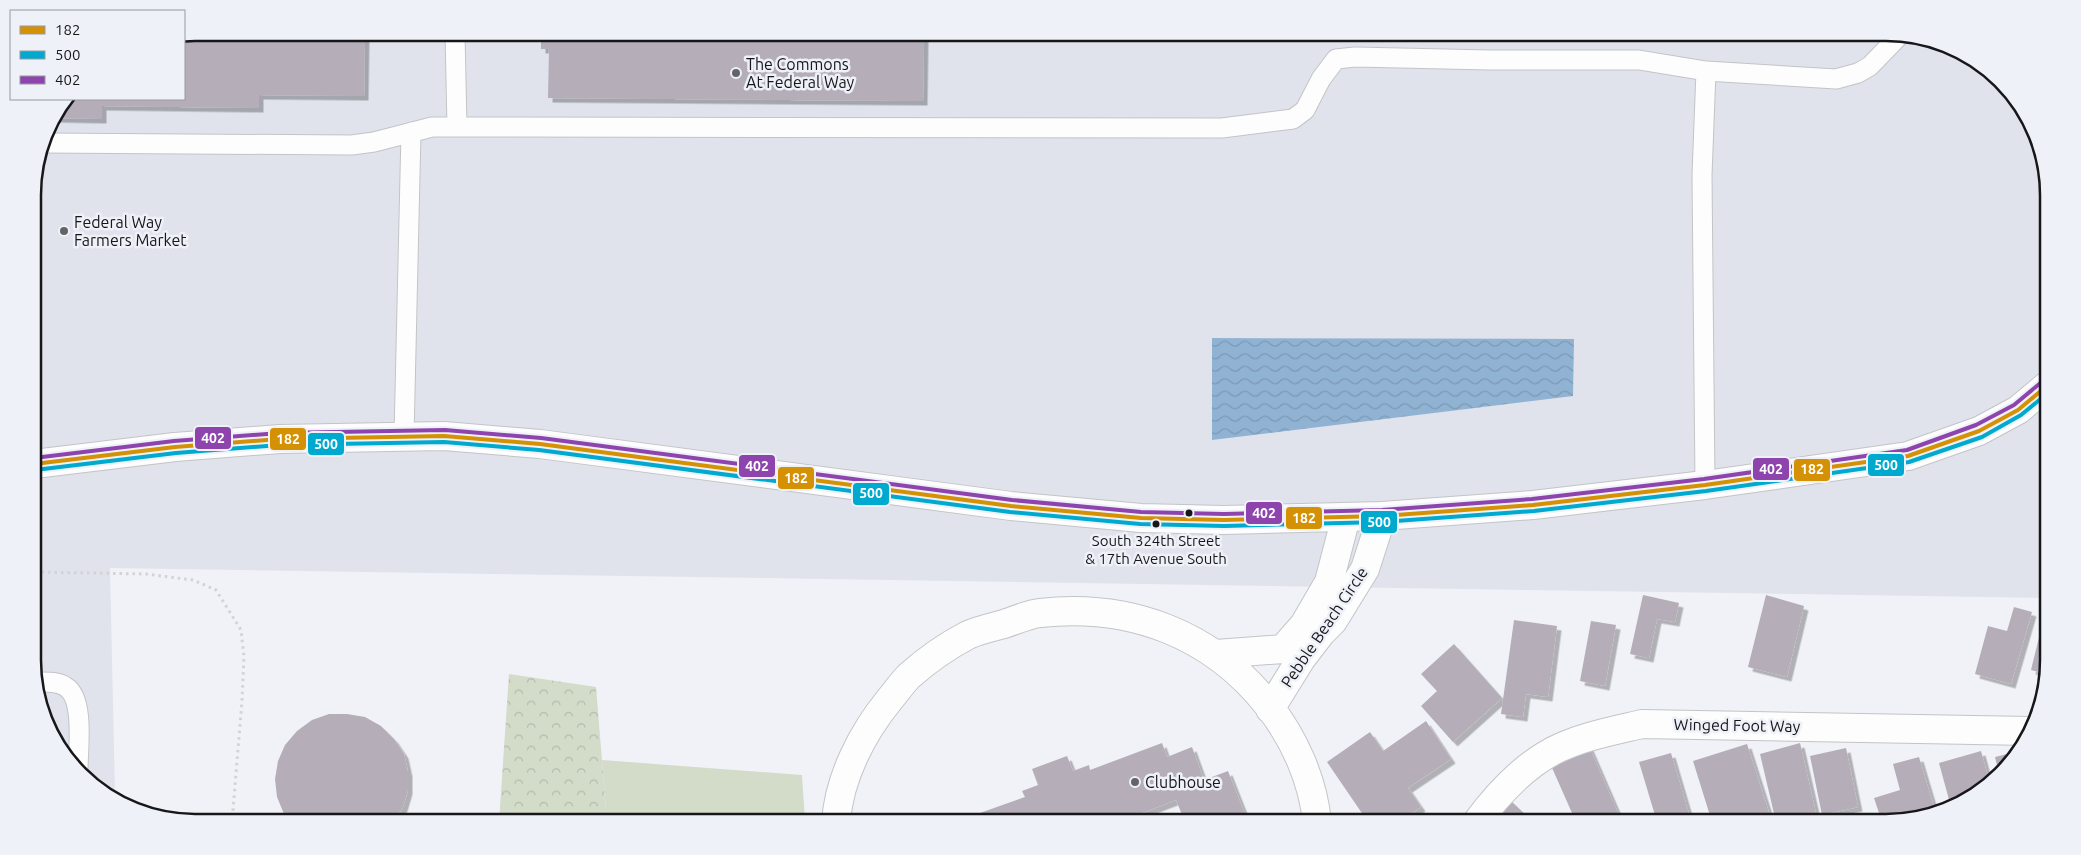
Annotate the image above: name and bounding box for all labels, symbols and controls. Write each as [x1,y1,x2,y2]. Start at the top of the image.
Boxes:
legend [10,10,185,100]
text: 182 [55,21,80,38]
text: 500 [55,46,80,63]
place label: The Commons At Federal Way [746,55,855,91]
marker: The Commons At Federal Way [730,67,742,79]
text: 402 [55,71,80,88]
place label: Federal Way Farmers Market [74,213,187,249]
marker: Federal Way Farmers Market [58,225,70,237]
line badge: 402 [194,426,232,450]
line badge: 182 [269,427,307,451]
text: 402 [201,430,225,446]
text: 182 [276,431,300,447]
line badge: 500 [307,432,345,456]
text: 500 [314,436,338,452]
line badge: 500 [1867,453,1905,477]
line badge: 402 [738,454,776,478]
line badge: 402 [1752,457,1790,481]
text: 500 [1874,457,1898,473]
text: 402 [745,458,769,474]
line badge: 182 [1793,458,1831,482]
text: 402 [1759,461,1783,477]
text: 182 [1800,461,1824,477]
line badge: 182 [777,466,815,490]
text: 182 [784,470,808,486]
line badge: 500 [852,482,890,506]
text: 500 [859,485,883,501]
line badge: 402 [1245,501,1283,525]
text: 402 [1252,505,1276,521]
line badge: 182 [1285,506,1323,530]
unlabelled marker [1184,508,1194,518]
text: 182 [1292,510,1316,526]
line badge: 500 [1360,510,1398,534]
text: 500 [1367,514,1391,530]
marker: South 324th Street & 17th Avenue South [1151,519,1161,529]
place label: South 324th Street & 17th Avenue South [1085,532,1227,567]
street label: Pebble Beach Circle [1277,563,1371,691]
street label: Winged Foot Way [1674,715,1801,735]
place label: Clubhouse [1145,773,1221,791]
marker: Clubhouse [1129,776,1141,788]

